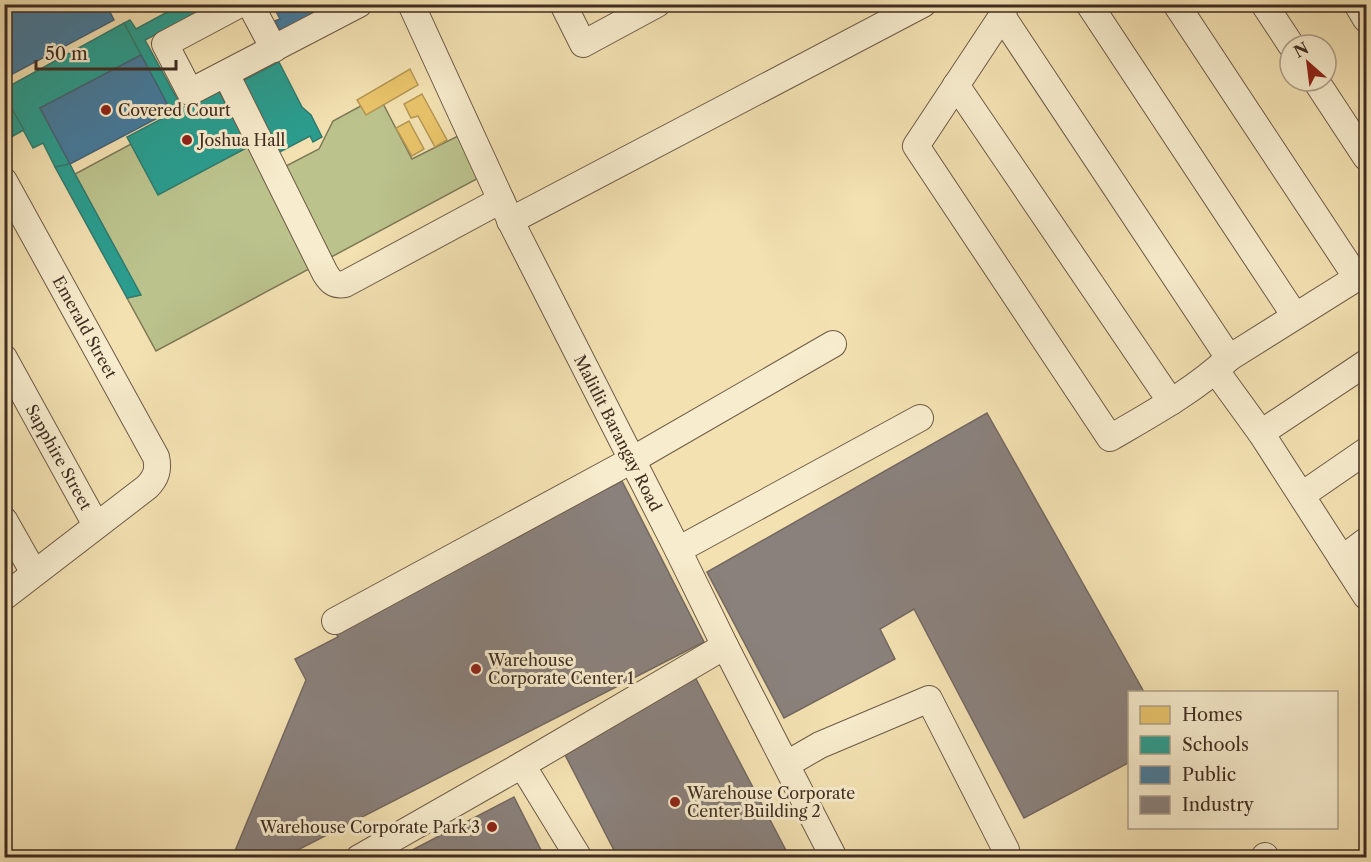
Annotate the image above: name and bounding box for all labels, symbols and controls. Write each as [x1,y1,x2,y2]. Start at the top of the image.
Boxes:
scale bar [36,33,176,71]
north arrow [1278,33,1338,93]
text: N [1290,38,1312,62]
text: 50 m [45,43,88,65]
place label: Covered Court [118,100,231,120]
marker: Covered Court [99,103,113,117]
place label: Joshua Hall [196,130,285,150]
marker: Joshua Hall [180,133,194,147]
street label: Emerald Street [49,272,122,382]
street label: Malitlit Barangay Road [570,352,666,515]
street label: Sapphire Street [22,401,96,514]
place label: Warehouse Corporate Center 1 [487,650,634,688]
marker: Warehouse Corporate Center 1 [469,662,483,676]
legend [1128,691,1338,829]
text: Homes [1182,704,1243,726]
text: Schools [1182,734,1249,756]
text: Public [1182,764,1236,786]
place label: Warehouse Corporate Center Building 2 [686,783,855,821]
text: Industry [1182,794,1255,816]
marker: Warehouse Corporate Center Building 2 [668,795,682,809]
place label: Warehouse Corporate Park 3 [259,817,480,837]
marker: Warehouse Corporate Park 3 [485,820,499,834]

